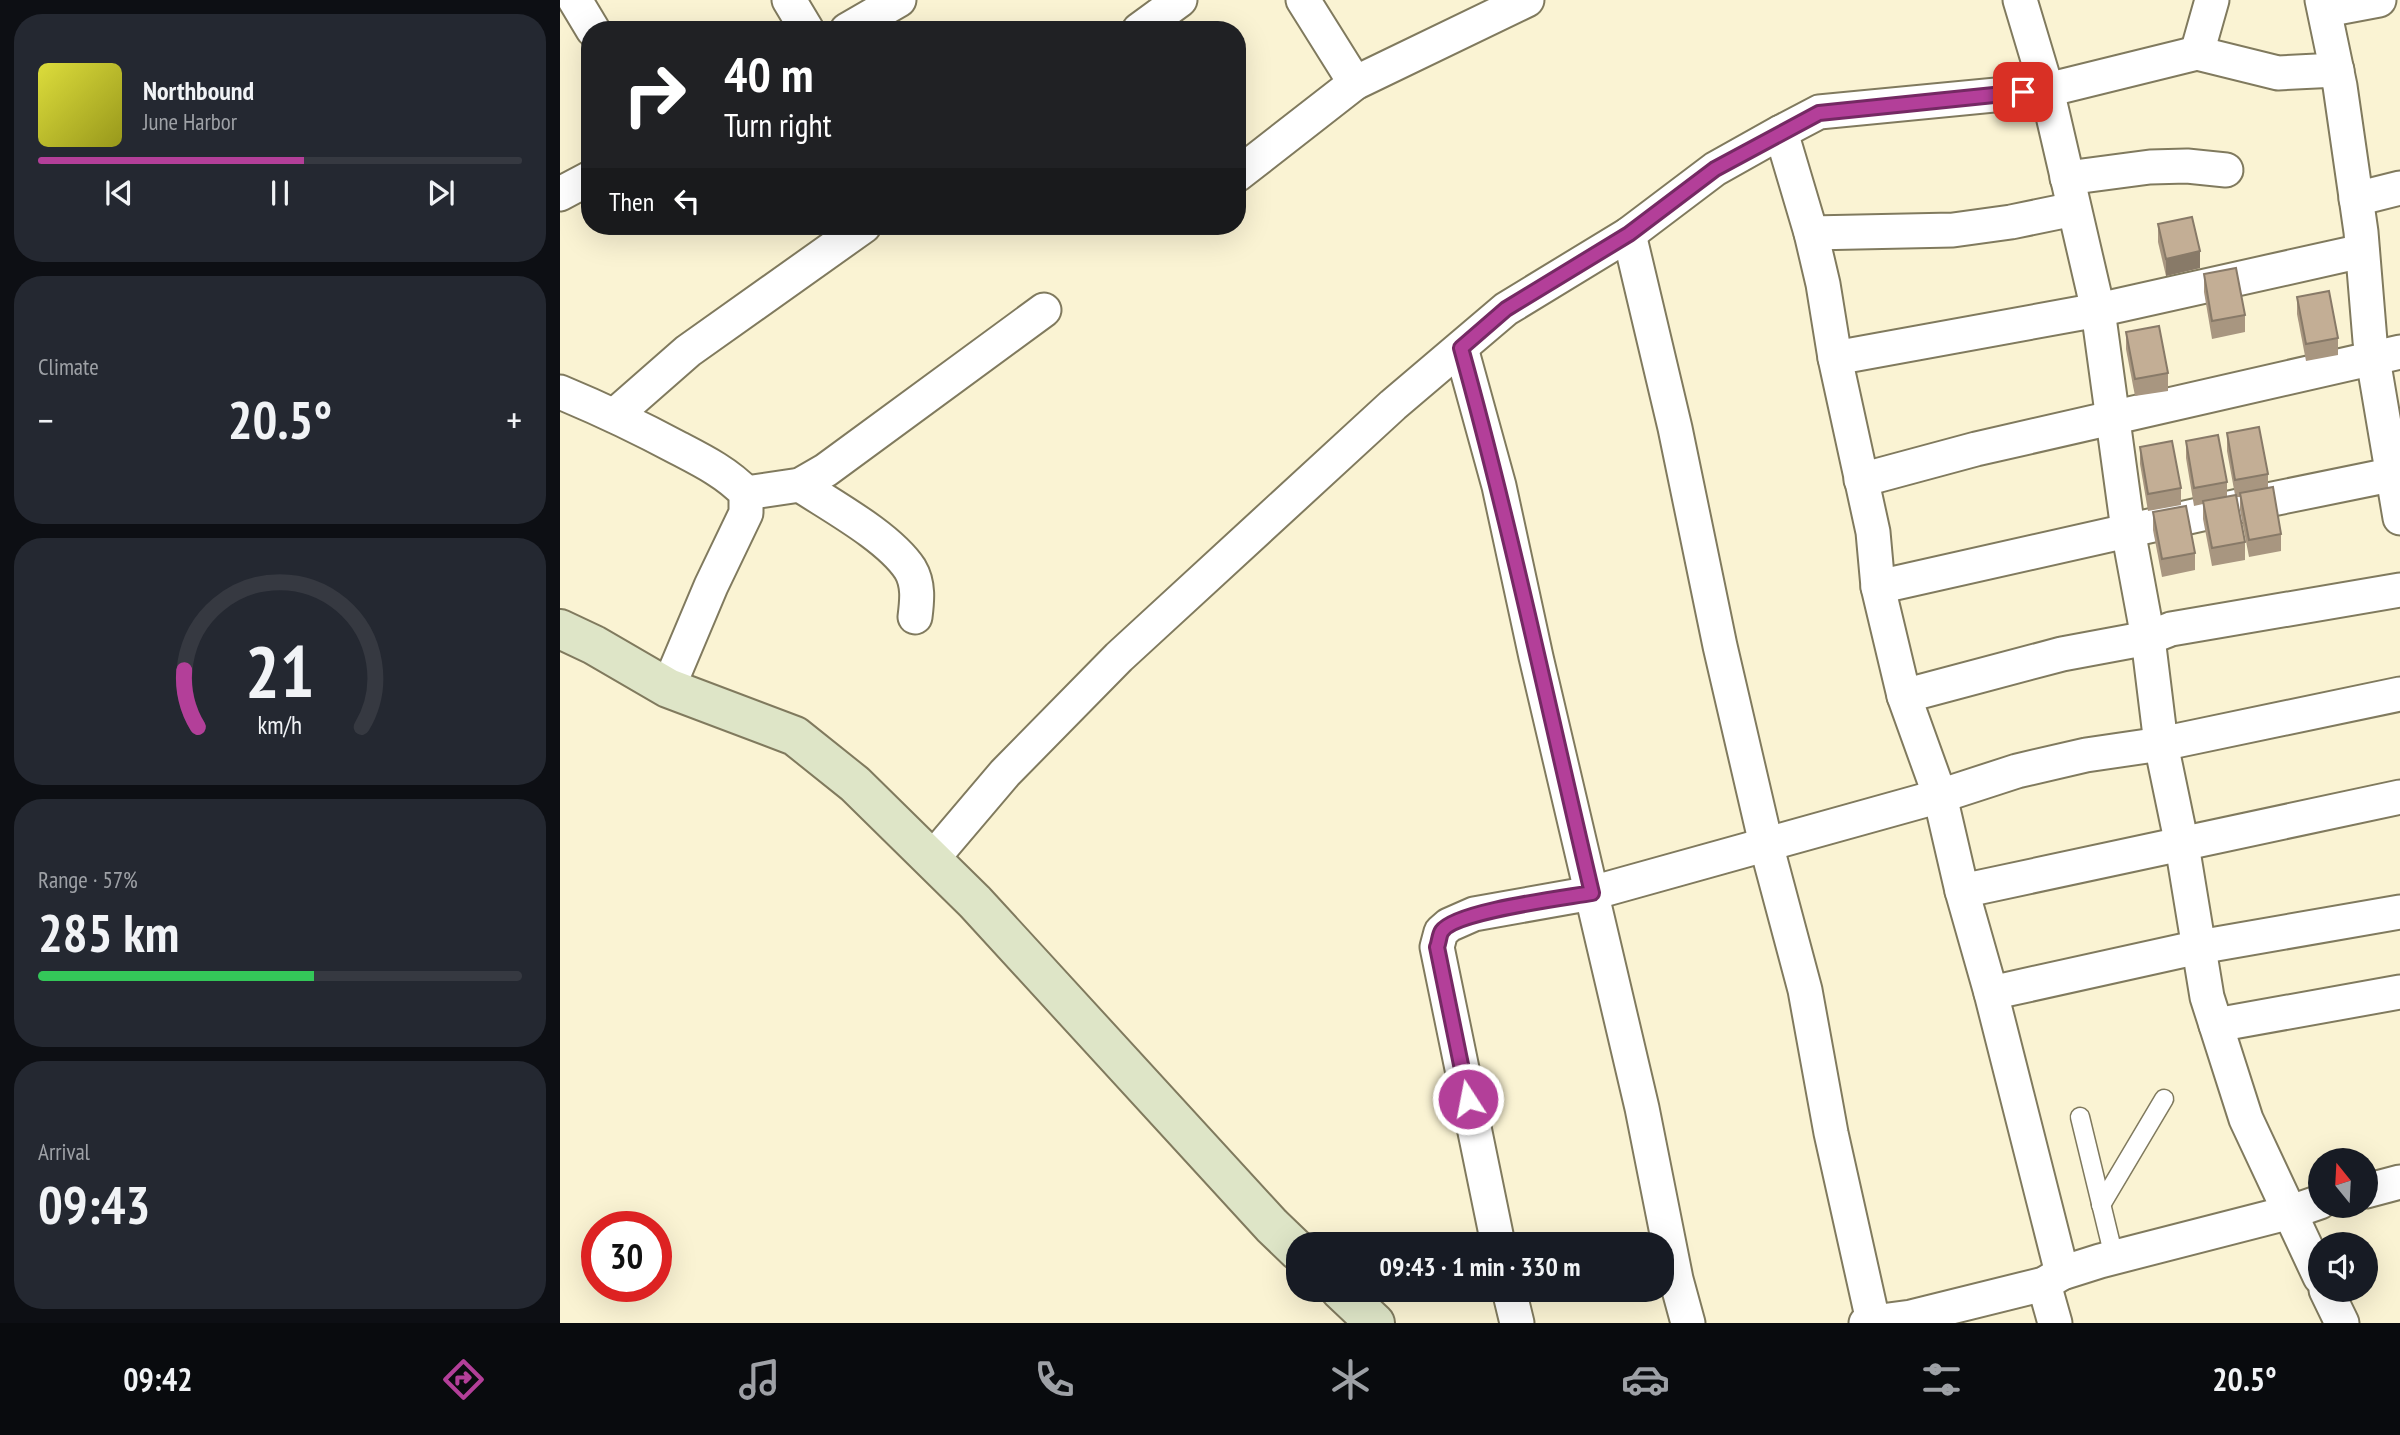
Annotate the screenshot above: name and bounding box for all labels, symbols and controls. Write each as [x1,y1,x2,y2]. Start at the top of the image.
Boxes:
text: 40 m [724,42,813,106]
icon: right [609,49,700,140]
pin [1993,62,2053,122]
icon: arrive [2004,73,2042,111]
text: Northbound [143,74,254,107]
text: Turn right [724,104,832,146]
text: June Harbor [143,107,237,136]
icon: previous [100,174,138,212]
icon: pause [261,174,299,212]
icon: next [422,174,460,212]
icon: left [668,182,706,220]
text: Then [609,185,654,218]
text: Climate [38,352,99,381]
text: 20.5° [228,386,332,453]
text: − [38,395,54,444]
text: + [506,395,522,444]
text: 21 [245,624,315,718]
text: km/h [258,709,302,741]
text: Range · 57% [38,865,138,894]
text: 285 km [38,899,179,966]
position arrow [1431,1062,1505,1136]
text: Arrival [38,1137,90,1166]
north arrow [2308,1148,2378,1218]
map controls [2308,1148,2378,1302]
text: 09:43 [38,1171,150,1238]
speed limit sign: 30 [581,1211,672,1302]
button: sound [2308,1232,2378,1302]
text: 09:43 · 1 min · 330 m [1380,1250,1580,1283]
icon: directions [439,1355,488,1404]
icon: music [735,1355,784,1404]
icon: phone [1030,1355,1079,1404]
icon: climate [1326,1355,1375,1404]
icon: car [1621,1355,1670,1404]
icon: filters [1917,1355,1966,1404]
text: 09:42 [123,1358,192,1400]
text: 20.5° [2212,1358,2277,1400]

